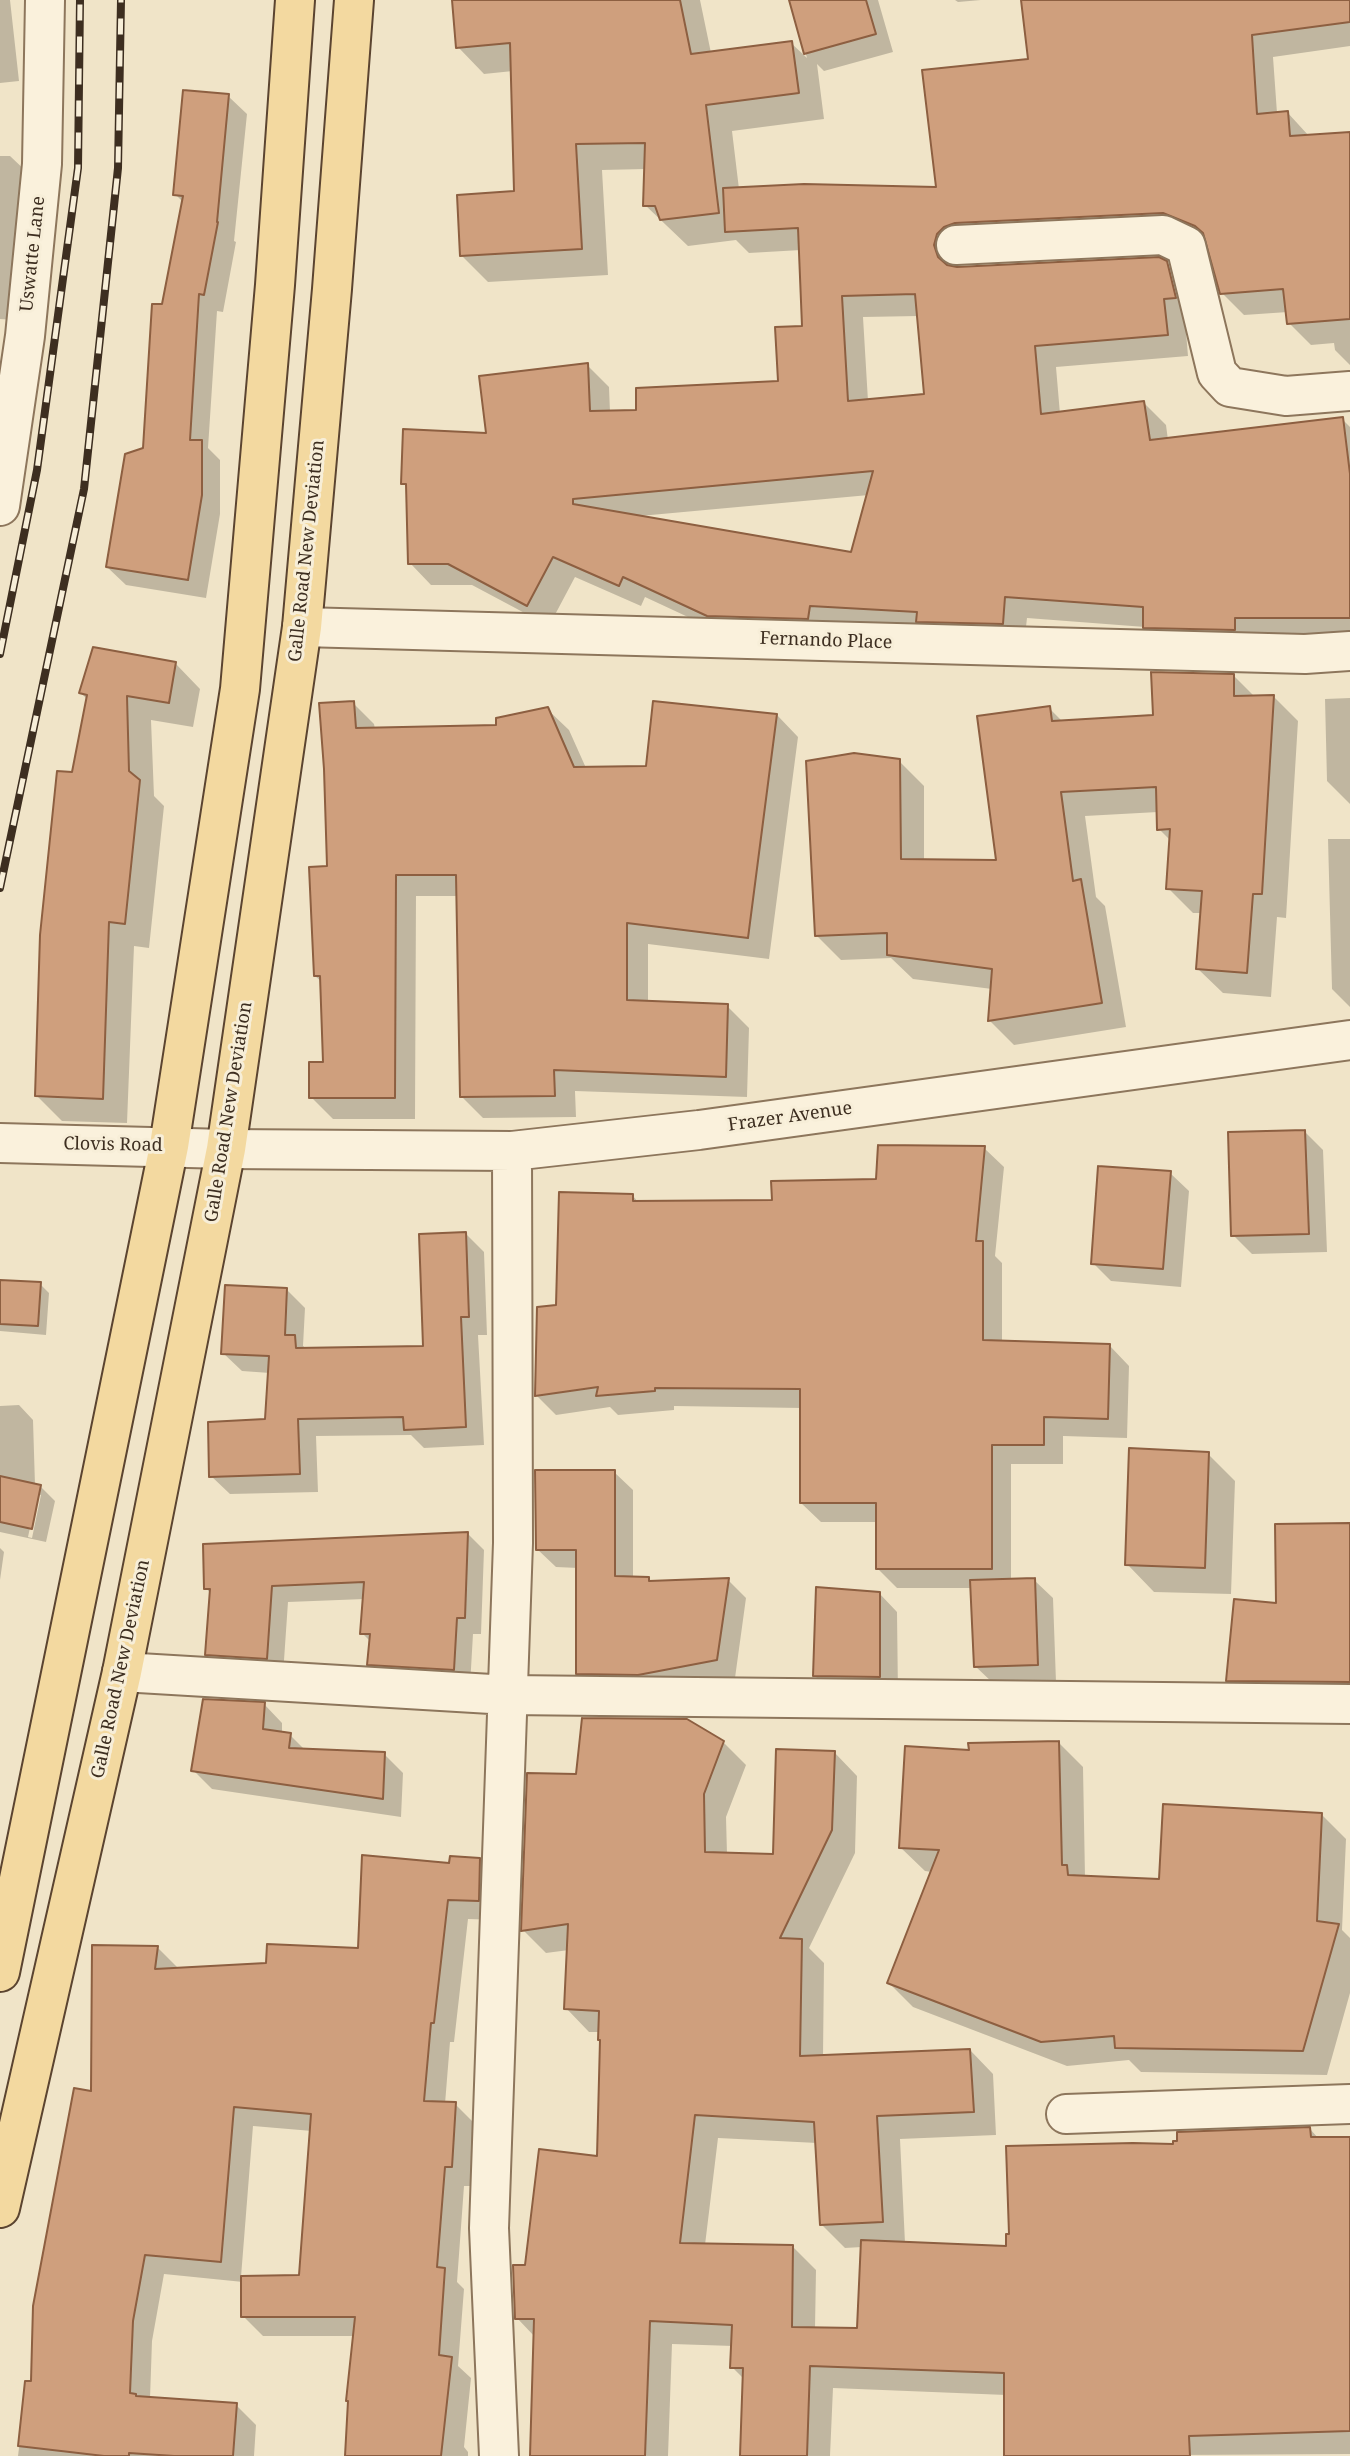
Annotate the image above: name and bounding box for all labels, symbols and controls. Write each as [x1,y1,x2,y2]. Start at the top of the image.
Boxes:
street label: Uswatte Lane [16,195,50,313]
street label: Galle Road New Deviation [285,439,329,663]
street label: Fernando Place [759,628,893,654]
street label: Galle Road New Deviation [201,1000,257,1224]
street label: Frazer Avenue [727,1098,853,1136]
street label: Clovis Road [63,1133,163,1157]
street label: Galle Road New Deviation [87,1558,155,1780]

